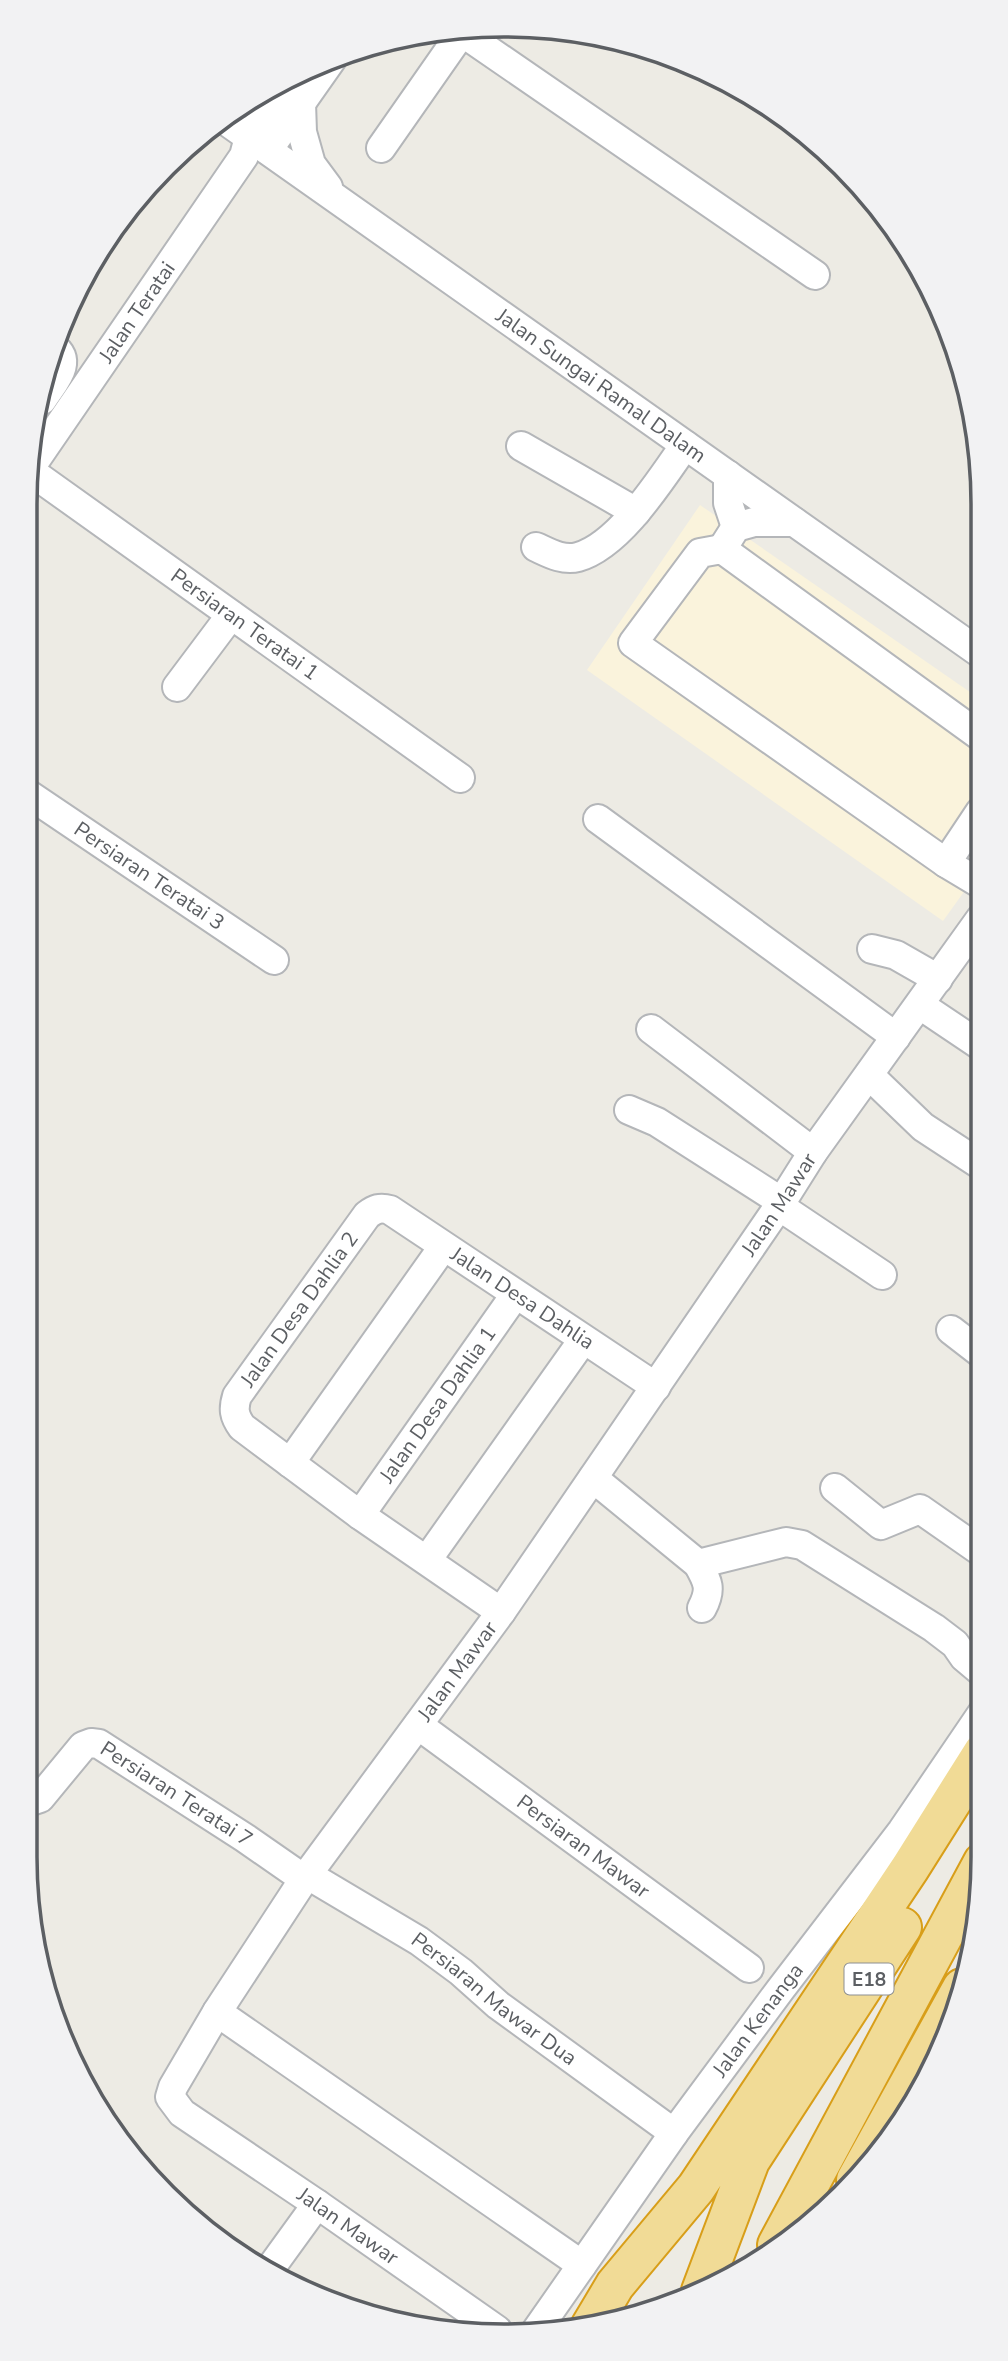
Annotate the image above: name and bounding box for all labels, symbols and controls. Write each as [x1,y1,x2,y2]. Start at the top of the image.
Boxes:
street label: Jalan Teratai [92,256,181,369]
street label: Jalan Sungai Ramal Dalam [490,301,712,469]
street label: Persiaran Teratai 1 [165,562,324,687]
street label: Persiaran Teratai 3 [69,815,230,937]
street label: Jalan Mawar [734,1147,823,1262]
street label: Jalan Desa Dahlia 2 [233,1226,365,1393]
street label: Jalan Desa Dahlia [444,1240,600,1356]
street label: Jalan Desa Dahlia 1 [372,1321,502,1489]
street label: Jalan Mawar [410,1615,504,1728]
street label: Persiaran Teratai 7 [95,1735,258,1853]
street label: Persiaran Mawar [511,1788,656,1905]
street label: Persiaran Mawar Dua [406,1926,583,2072]
street label: Jalan Kenanga [706,1957,810,2083]
road number: E18 [844,1964,894,1994]
street label: Jalan Mawar [291,2180,405,2271]

